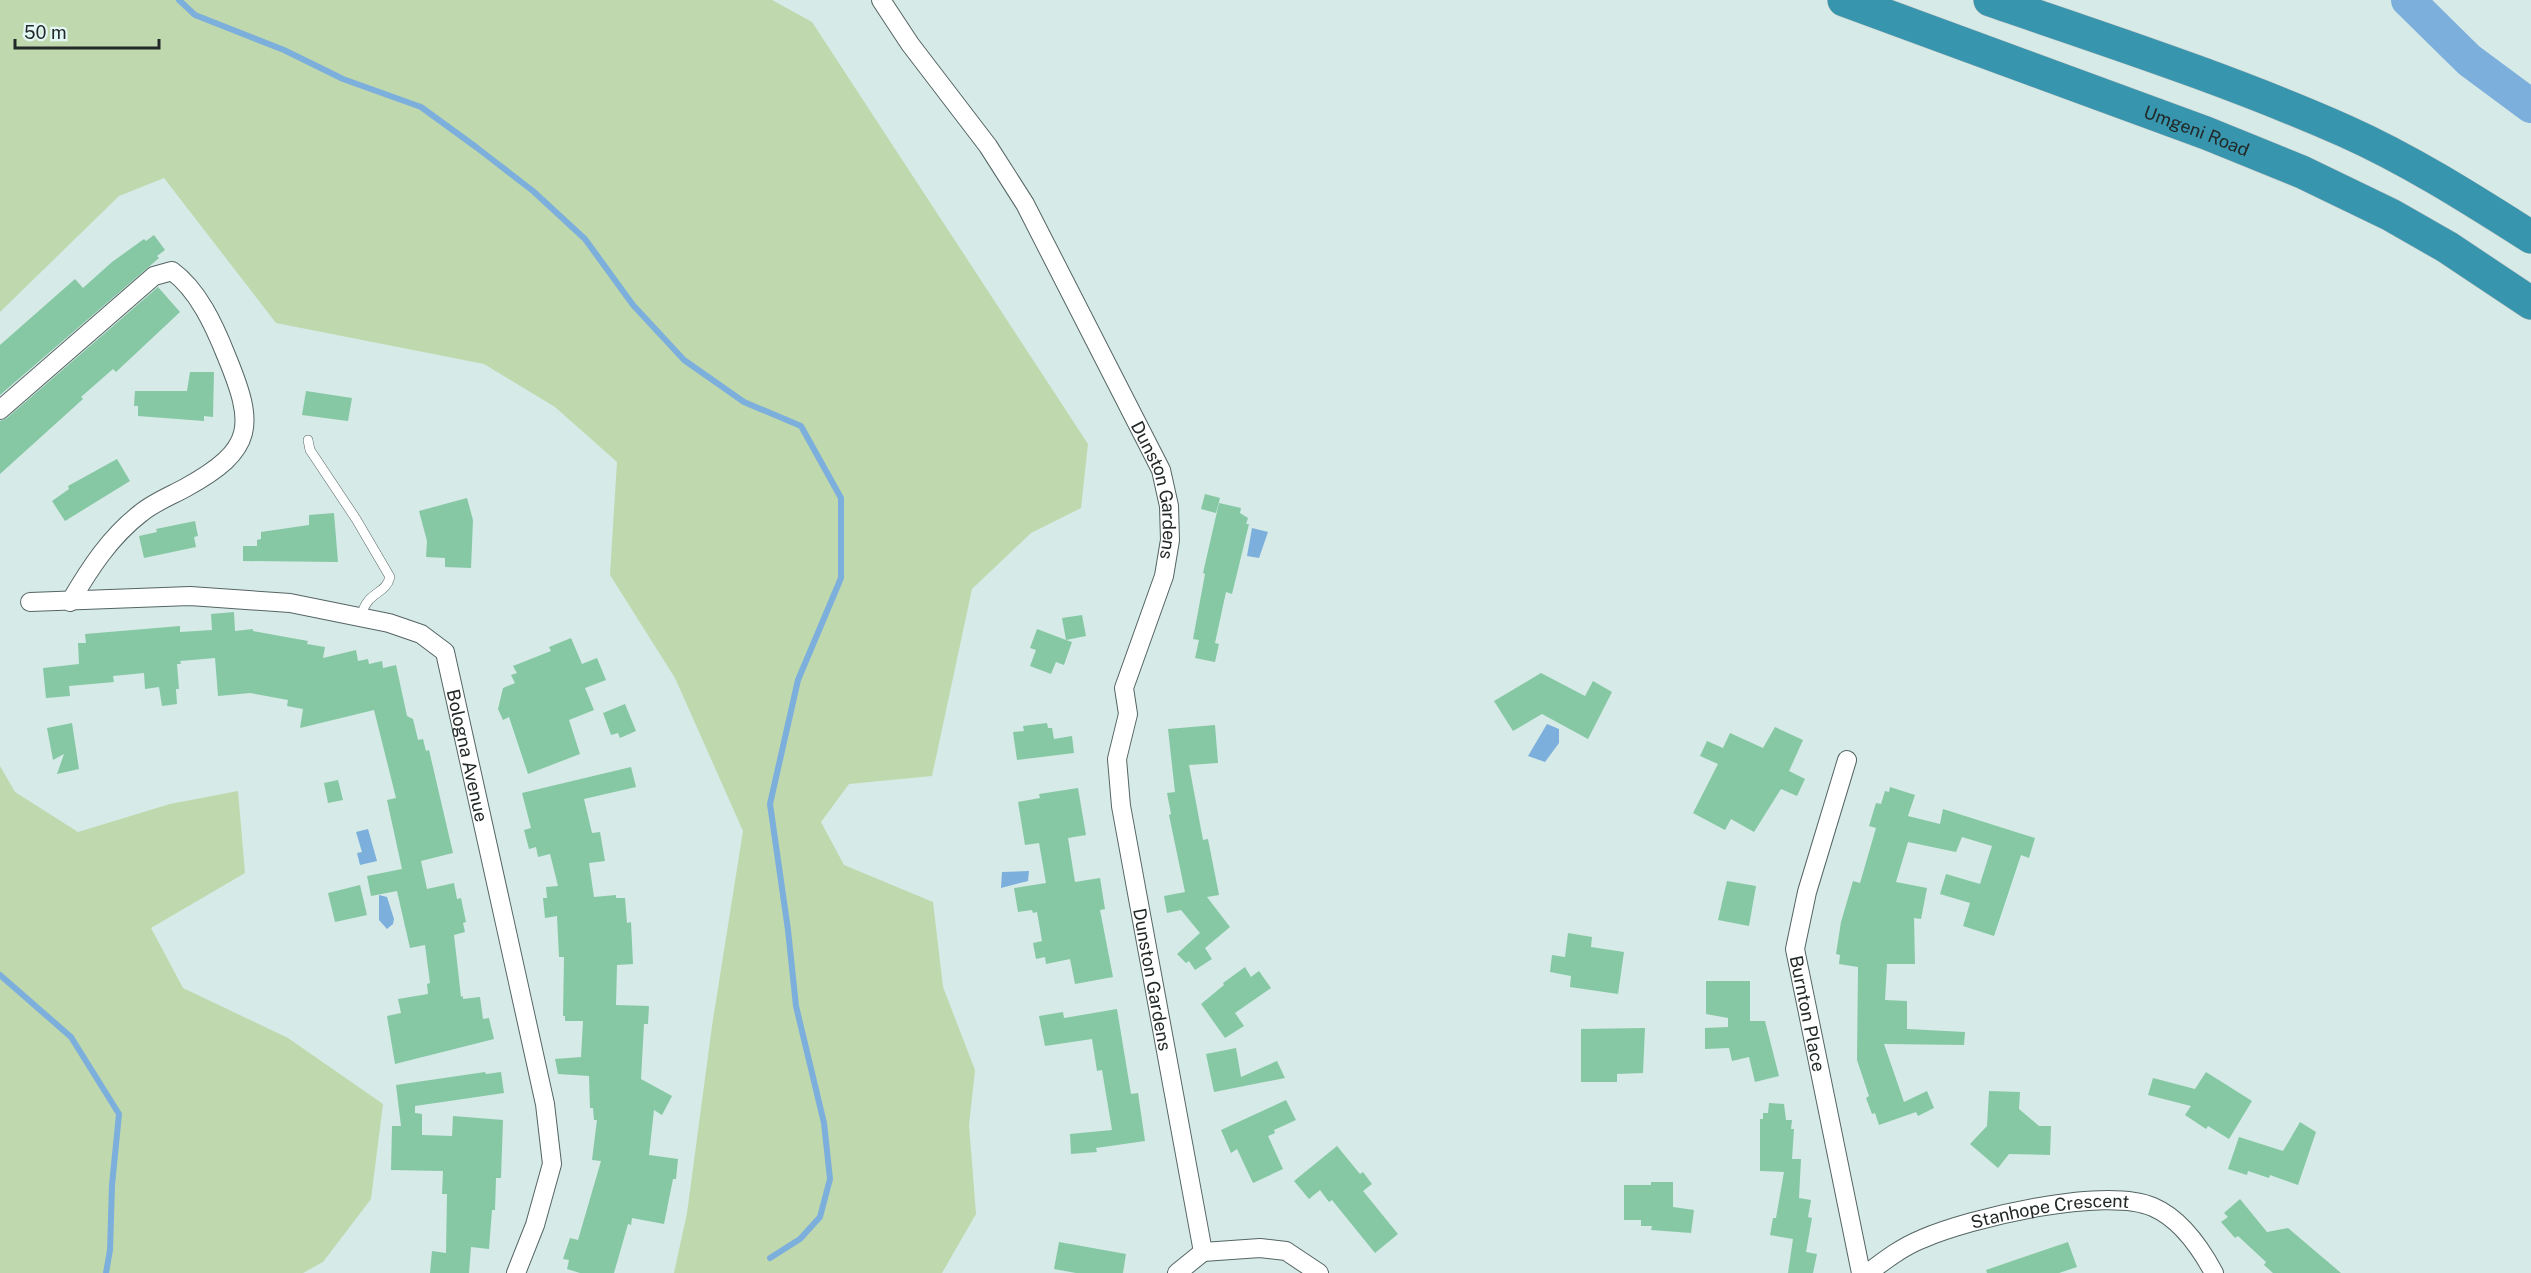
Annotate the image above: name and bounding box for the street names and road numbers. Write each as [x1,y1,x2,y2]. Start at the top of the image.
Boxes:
street label: Umgeni Road [2141,101,2253,160]
street label: Dunston Gardens [1127,417,1181,561]
street label: Bologna Avenue [443,687,493,824]
street label: Dunston Gardens [1129,906,1176,1052]
street label: Burnton Place [1786,954,1830,1073]
street label: Stanhope Crescent [1968,1190,2130,1232]

